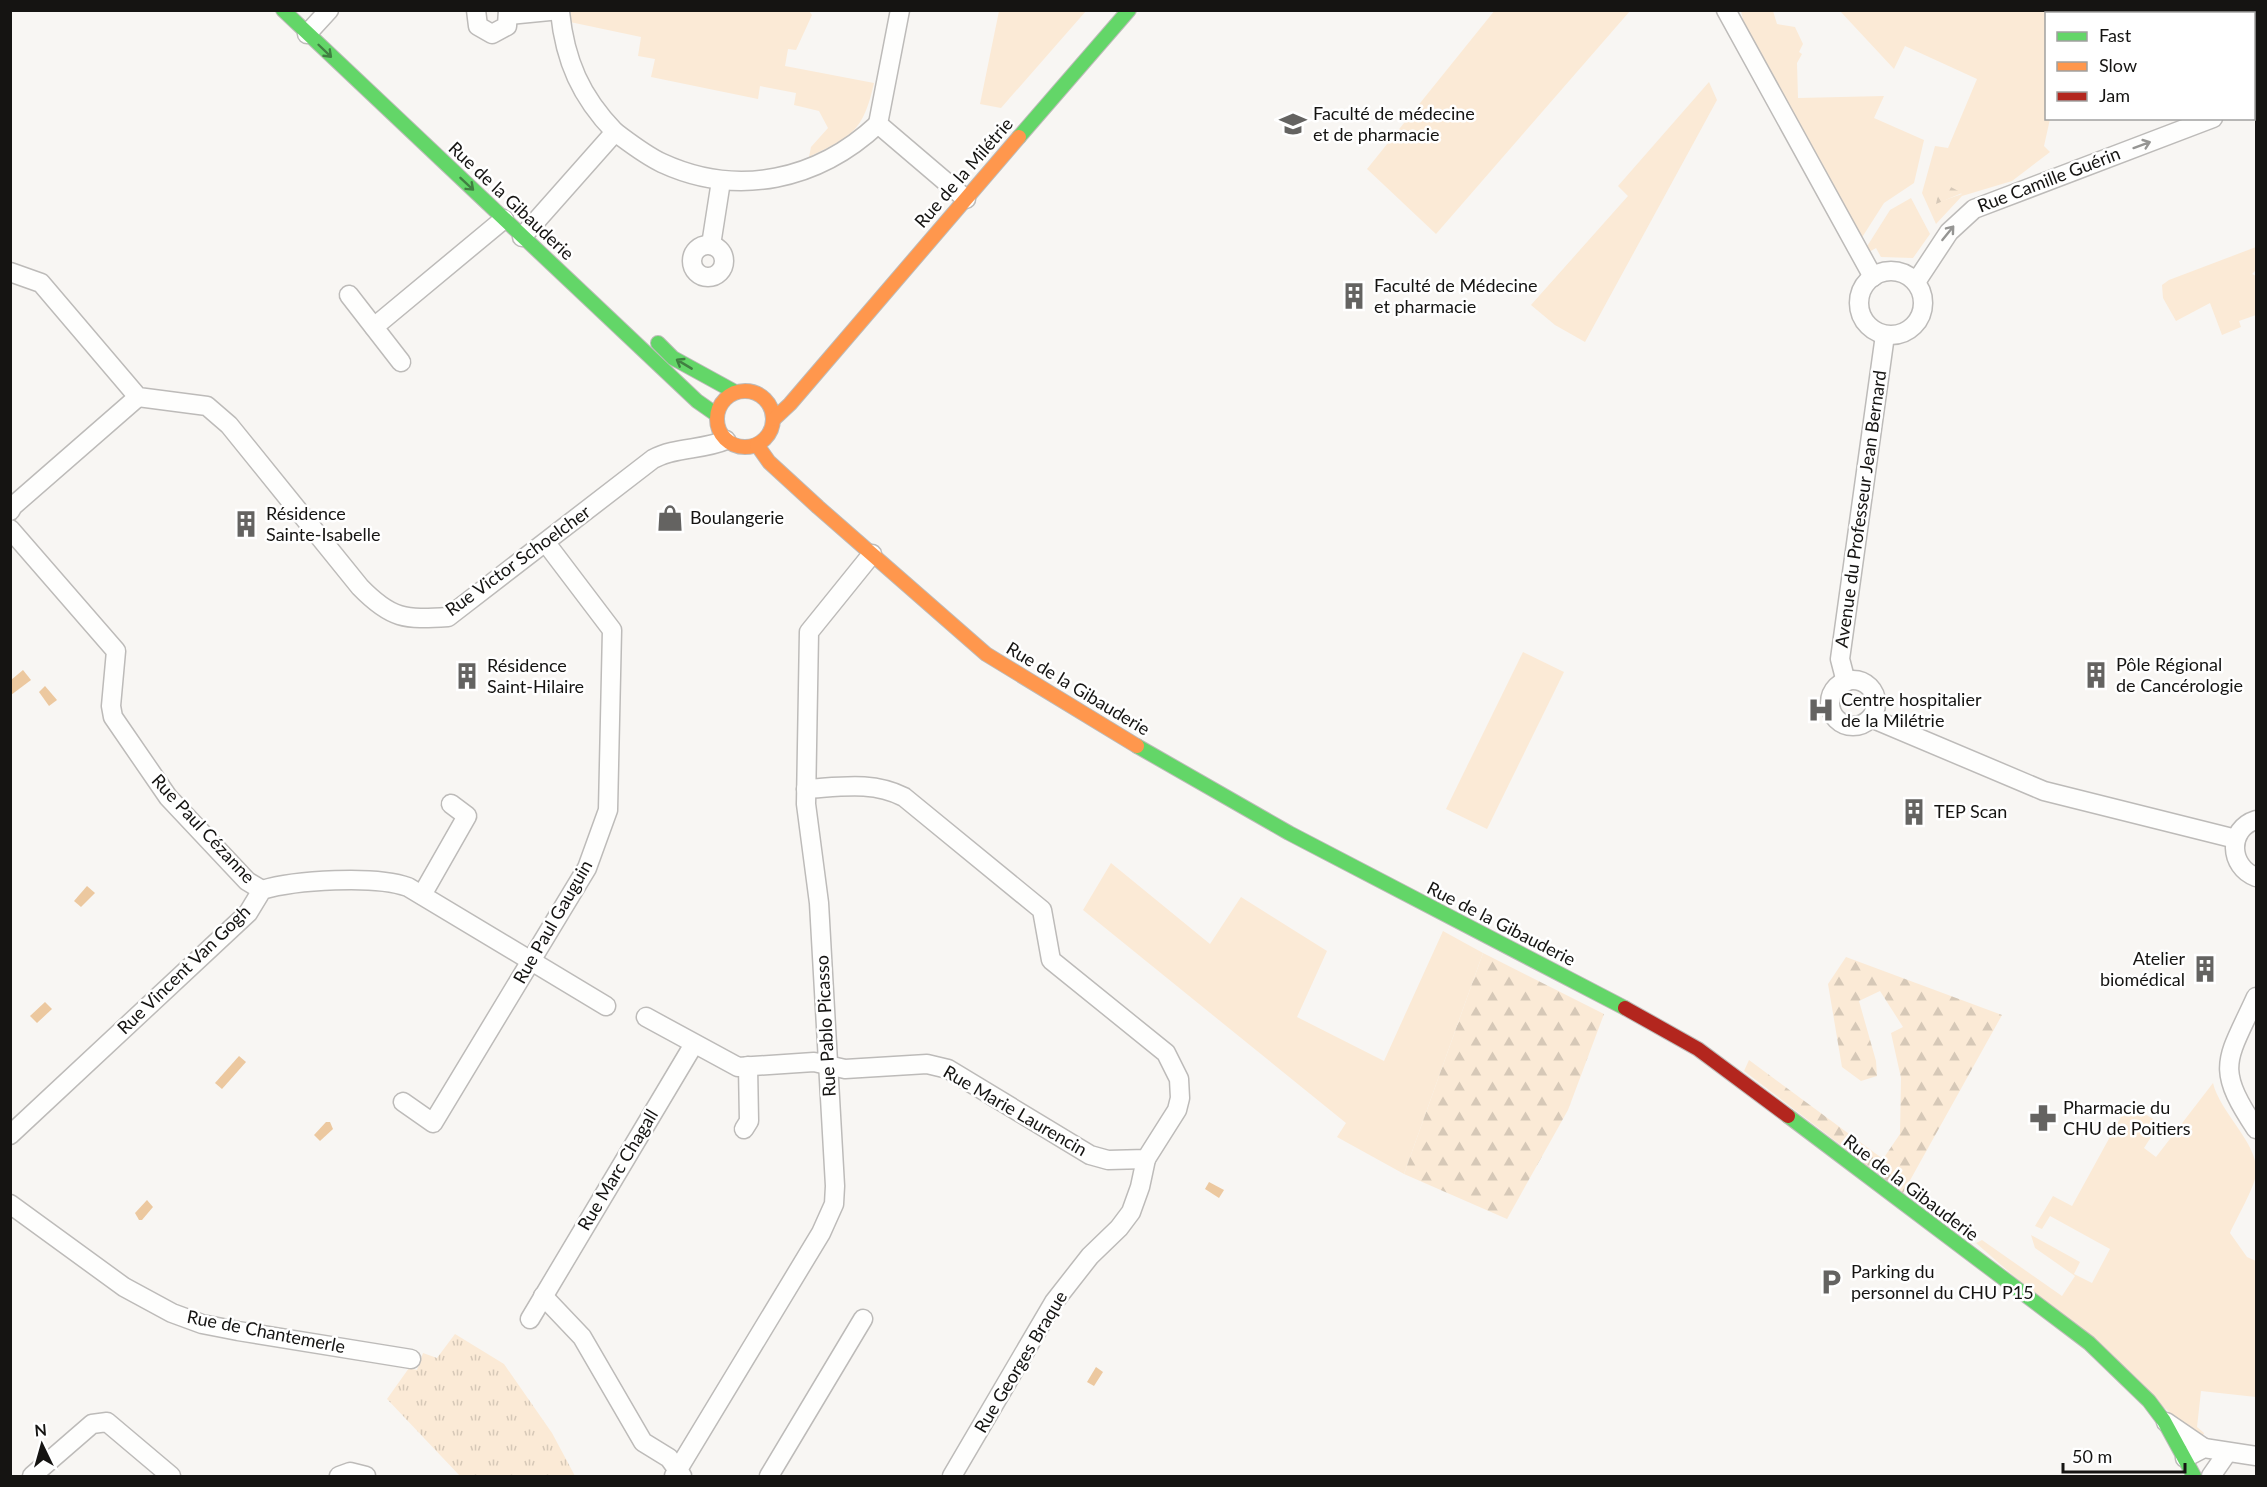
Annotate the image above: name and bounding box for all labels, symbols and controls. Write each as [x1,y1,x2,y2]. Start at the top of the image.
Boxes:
legend [2045,12,2255,120]
text: Fast [2099,24,2132,46]
one-way arrow [318,44,333,58]
text: Slow [2099,54,2137,76]
text: Jam [2099,84,2130,106]
place label: Faculté de médecine et de pharmacie [1313,102,1475,145]
school or university icon: Faculté de médecine et de pharmacie [1278,109,1308,139]
street label: Rue de la Milétrie [910,113,1017,232]
street label: Rue de la Gibauderie [444,136,579,264]
one-way arrow [2132,138,2151,149]
street label: Rue Camille Guérin [1974,142,2123,216]
one-way arrow [459,177,474,191]
one-way arrow [1942,226,1955,242]
place label: Faculté de Médecine et pharmacie [1374,274,1537,317]
building icon: Faculté de Médecine et pharmacie [1339,281,1369,311]
one-way arrow [676,358,693,370]
street label: Avenue du Professeur Jean Bernard [1830,369,1890,649]
street label: Rue Victor Schoelcher [441,500,595,620]
place label: Résidence Sainte-Isabelle [266,502,381,545]
shop icon: Boulangerie [655,503,685,533]
place label: Boulangerie [690,506,784,528]
building icon: Résidence Sainte-Isabelle [231,509,261,539]
street label: Rue de la Gibauderie [1003,637,1154,740]
place label: Pôle Régional de Cancérologie [2116,653,2243,696]
place label: Résidence Saint-Hilaire [487,654,584,697]
building icon: Pôle Régional de Cancérologie [2081,660,2111,690]
building icon: Résidence Saint-Hilaire [452,661,482,691]
place label: Centre hospitalier de la Milétrie [1841,688,1982,731]
hospital icon: Centre hospitalier de la Milétrie [1806,695,1836,725]
street label: Rue Paul Cézanne [147,769,260,888]
building icon: TEP Scan [1899,797,1929,827]
place label: TEP Scan [1934,800,2007,822]
street label: Rue Paul Gauguin [508,856,596,987]
street label: Rue de la Gibauderie [1424,876,1579,970]
street label: Rue Vincent Van Gogh [112,900,254,1038]
place label: Atelier biomédical [2100,947,2185,990]
building icon: Atelier biomédical [2190,954,2220,984]
street label: Rue Pablo Picasso [810,955,840,1098]
street label: Rue Marie Laurencin [940,1060,1091,1160]
place label: Pharmacie du CHU de Poitiers [2063,1096,2191,1139]
pharmacy icon: Pharmacie du CHU de Poitiers [2028,1103,2058,1133]
street label: Rue Marc Chagall [572,1105,662,1234]
street label: Rue de la Gibauderie [1840,1129,1983,1245]
place label: Parking du personnel du CHU P15 [1851,1260,2034,1303]
parking icon: Parking du personnel du CHU P15 [1816,1267,1846,1297]
street label: Rue Georges Braque [969,1287,1071,1436]
street label: Rue de Chantemerle [185,1305,347,1357]
north arrow [12,1415,72,1475]
text: N [34,1420,48,1440]
scale bar [2063,1436,2184,1474]
text: 50 m [2072,1445,2112,1467]

